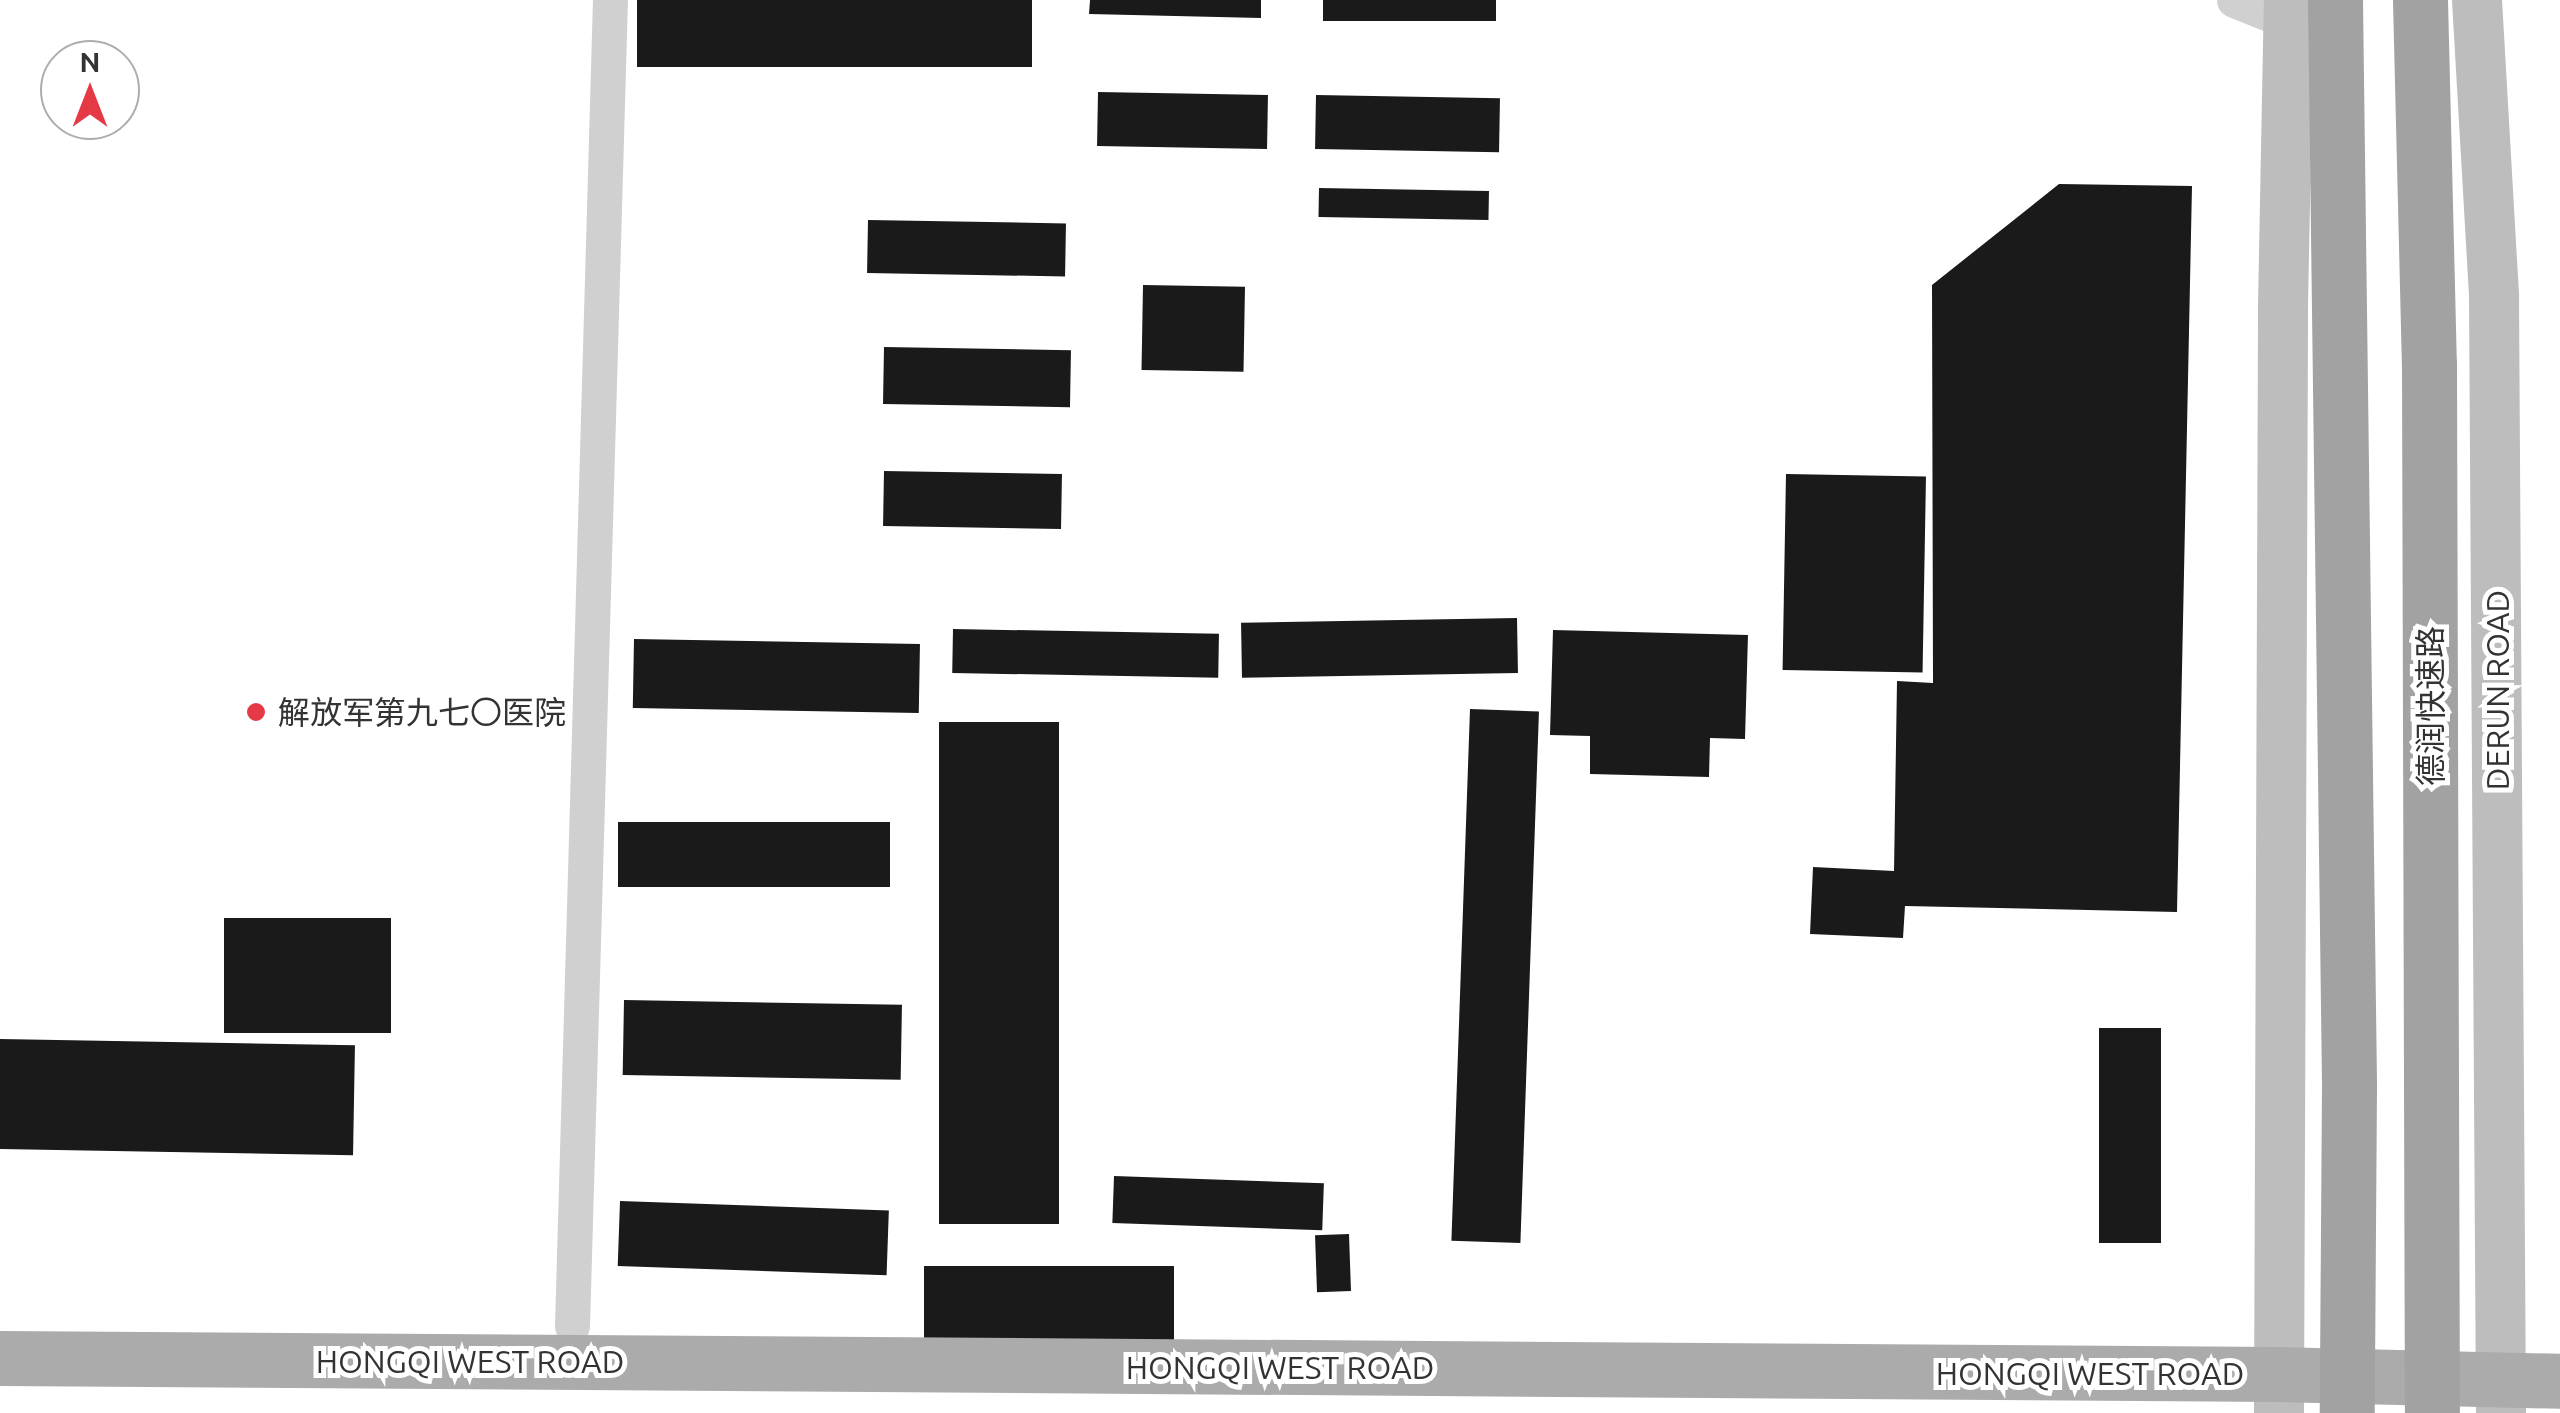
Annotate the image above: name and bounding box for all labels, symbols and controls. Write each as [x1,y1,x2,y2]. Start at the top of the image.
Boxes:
north arrow [40,40,140,140]
text: N [80,46,100,77]
street label: DERUN ROAD [2478,590,2516,790]
street label: 德润快速路 [2411,626,2449,786]
place label: 解放军第九七〇医院 [278,693,566,731]
marker: 解放军第九七〇医院 [243,699,269,725]
street label: HONGQI WEST ROAD [316,1342,624,1380]
street label: HONGQI WEST ROAD [1126,1348,1434,1386]
street label: HONGQI WEST ROAD [1936,1354,2244,1392]

